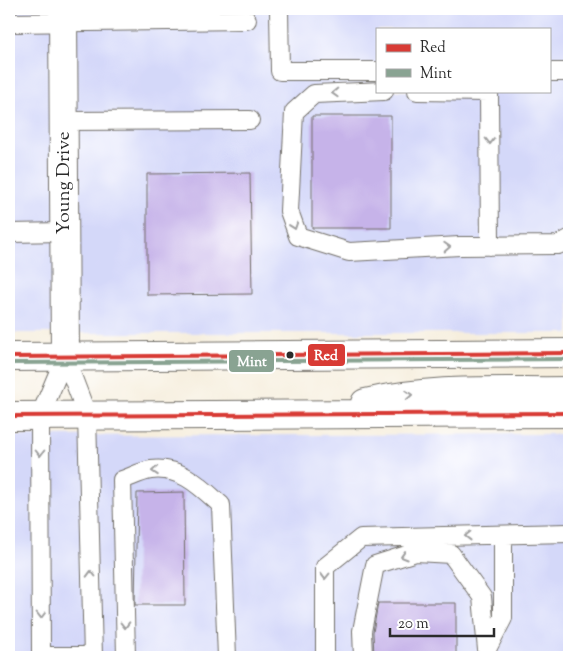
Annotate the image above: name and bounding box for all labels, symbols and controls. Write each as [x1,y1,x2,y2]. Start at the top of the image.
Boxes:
legend [376,28,550,92]
text: Red [420,38,446,59]
text: Mint [420,64,452,85]
one-way arrow [331,88,338,98]
street label: Young Drive [51,131,78,235]
one-way arrow [485,138,495,145]
one-way arrow [289,221,299,229]
one-way arrow [443,241,451,252]
line badge: Red [307,343,346,367]
text: Red [314,347,338,367]
line badge: Mint [228,349,275,373]
unlabelled marker [285,350,295,360]
text: Mint [237,353,267,373]
one-way arrow [406,389,414,400]
one-way arrow [35,449,45,457]
one-way arrow [150,466,158,477]
one-way arrow [464,531,472,541]
one-way arrow [400,551,409,561]
one-way arrow [85,569,96,577]
one-way arrow [320,572,330,580]
scale bar [390,606,494,638]
one-way arrow [36,612,46,619]
text: 20 m [398,614,429,635]
one-way arrow [120,622,130,630]

